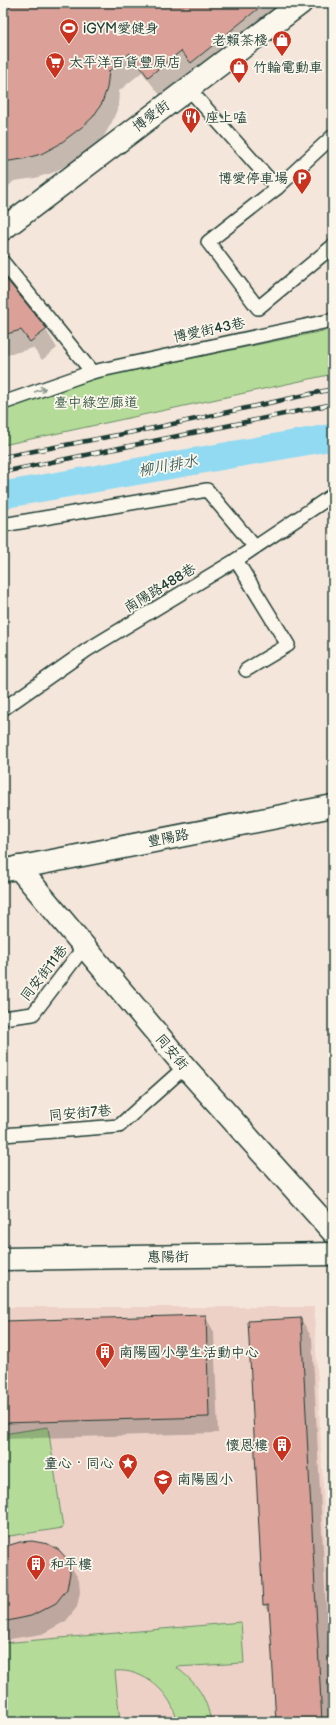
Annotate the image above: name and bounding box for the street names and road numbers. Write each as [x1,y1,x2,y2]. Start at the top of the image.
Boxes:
street label: 博愛街 [129,97,173,135]
street label: 博愛街43巷 [171,314,248,346]
street label: 南陽路488巷 [121,559,200,616]
street label: 豐陽路 [146,826,190,850]
street label: 同安街11巷 [17,941,72,1005]
street label: 同安街 [152,1030,192,1074]
street label: 同安街7巷 [48,1102,113,1124]
street label: 惠陽街 [147,1248,189,1266]

